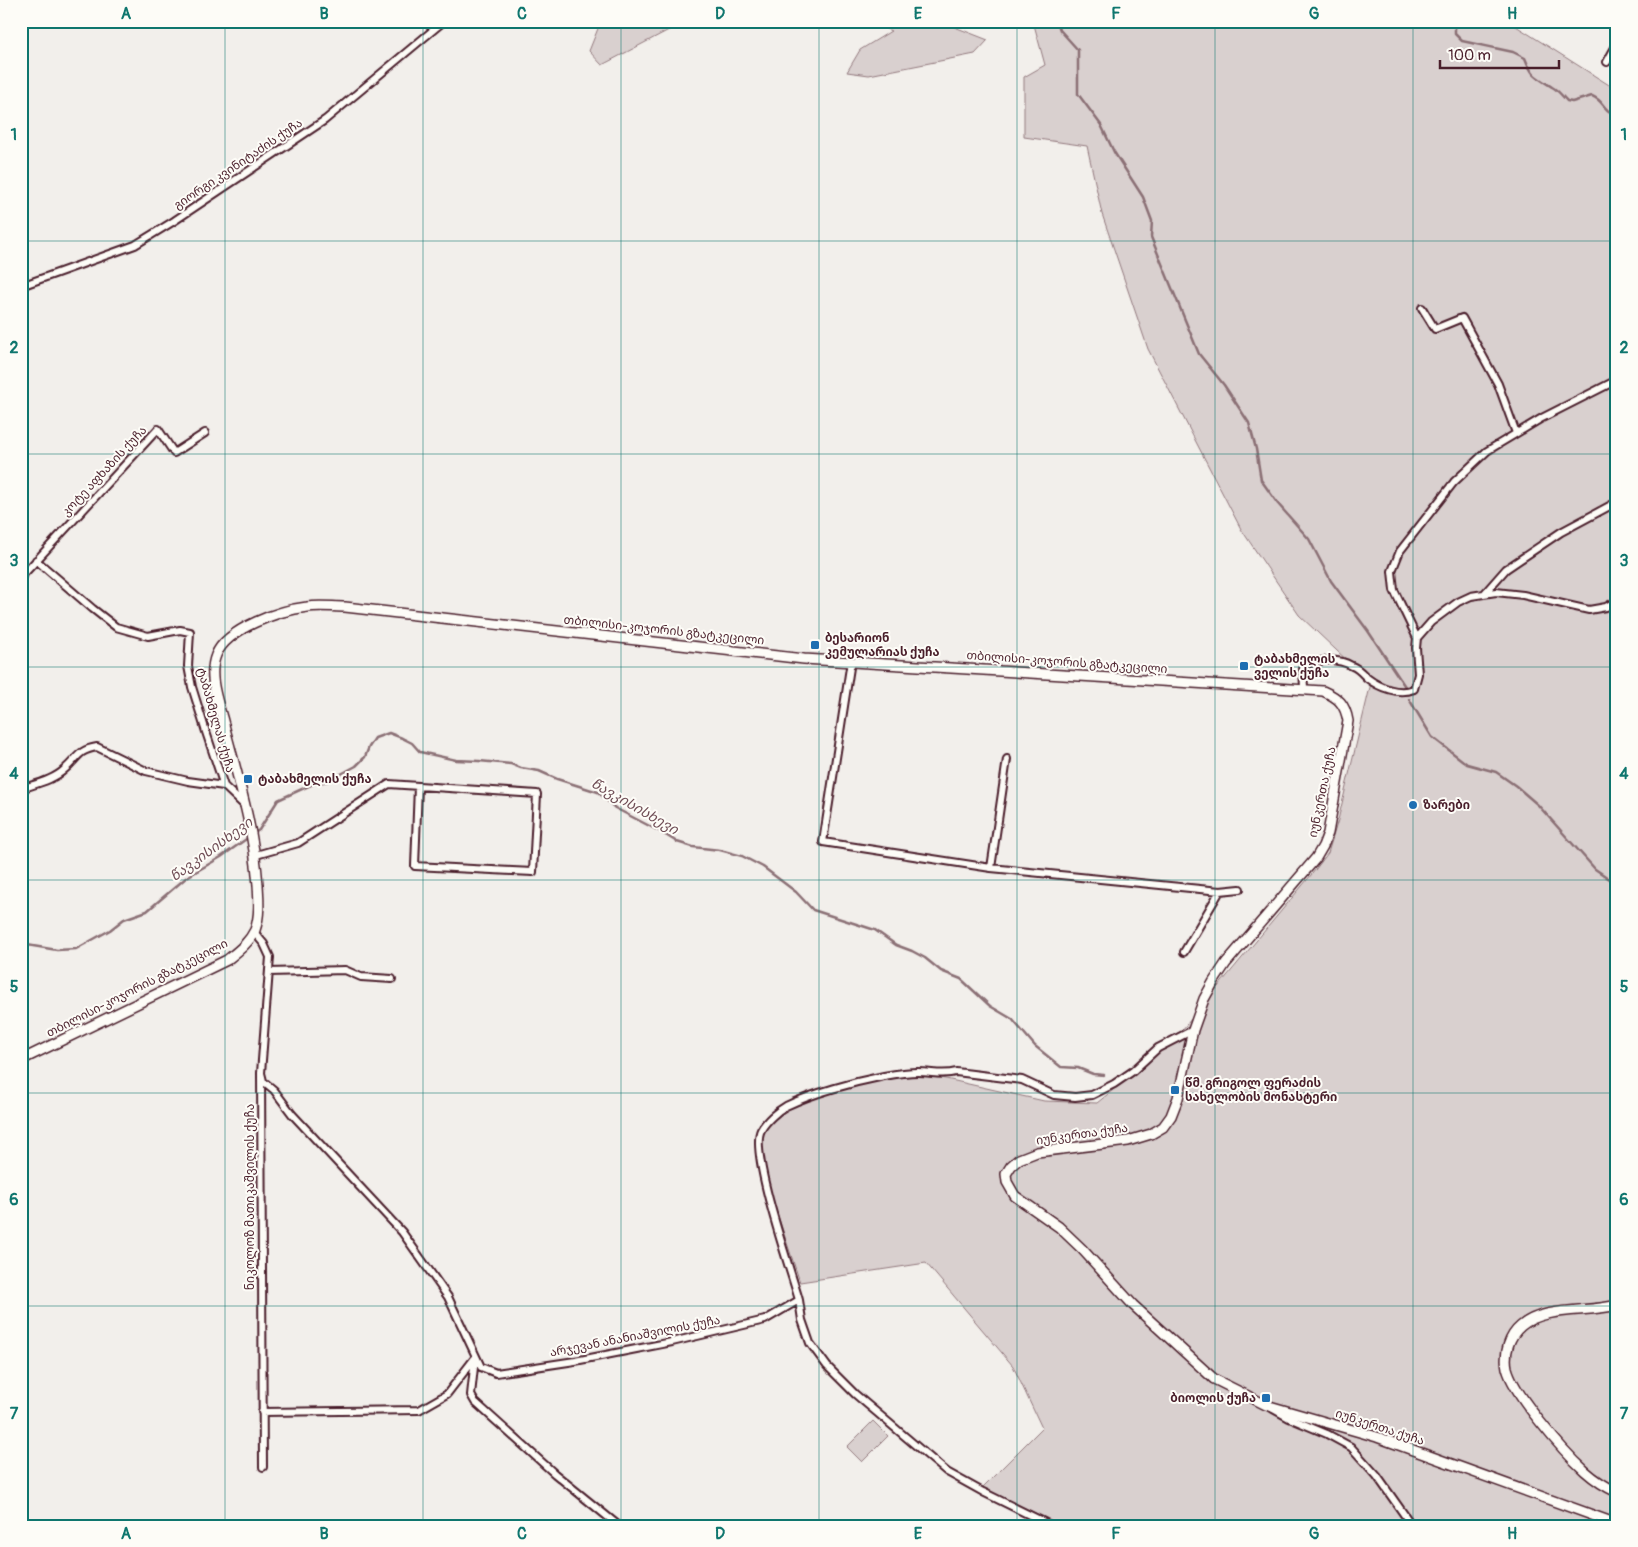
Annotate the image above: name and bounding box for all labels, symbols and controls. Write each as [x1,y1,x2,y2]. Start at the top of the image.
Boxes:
text: A [121,4,132,24]
text: B [319,4,329,24]
text: C [517,4,527,24]
text: D [715,4,725,24]
text: E [914,4,923,24]
text: F [1111,4,1121,24]
text: G [1309,4,1320,24]
text: H [1507,4,1517,24]
scale bar [1440,38,1559,70]
text: 100 m [1448,46,1491,65]
street label: გიორგი კვინიტაძის ქუჩა [171,116,305,213]
text: 1 [11,125,17,145]
text: 1 [1621,125,1627,145]
text: 2 [10,338,19,358]
text: 2 [1620,338,1629,358]
street label: კოტე აფხაზის ქუჩა [59,423,150,520]
text: 3 [10,551,19,571]
text: 3 [1620,551,1629,571]
street label: თბილისი-კოჯორის გზატკეცილი [563,613,765,648]
place label: ბესარიონ კემულარიას ქუჩა [825,631,940,660]
marker: ბესარიონ კემულარიას ქუჩა [809,639,821,651]
street label: თბილისი-კოჯორის გზატკეცილი [966,648,1168,677]
place label: ტაბახმელის ველის ქუჩა [1254,652,1336,681]
marker: ტაბახმელის ველის ქუჩა [1238,660,1250,672]
street label: ტაბახმელას ქუჩა [193,666,238,774]
street label: იუნკერთა ქუჩა [1306,745,1339,839]
text: 4 [9,764,19,784]
text: 4 [1619,764,1629,784]
place label: ტაბახმელის ქუჩა [258,772,371,787]
marker: ტაბახმელის ქუჩა [242,773,254,785]
water label: წავკისისხევი [588,775,682,839]
place label: ზარები [1423,798,1470,813]
marker: ზარები [1407,799,1419,811]
water label: წავკისისხევი [167,813,257,885]
street label: თბილისი-კოჯორის გზატკეცილი [44,936,231,1041]
text: 5 [10,977,19,997]
text: 5 [1620,977,1629,997]
place label: წმ. გრიგოლ ფერაძის სახელობის მონასტერი [1185,1076,1337,1105]
marker: წმ. გრიგოლ ფერაძის სახელობის მონასტერი [1169,1084,1181,1096]
street label: ნიკოლოზ მათიკაშვილის ქუჩა [243,1104,258,1290]
street label: იუნკერთა ქუჩა [1035,1121,1129,1148]
text: 6 [9,1190,19,1210]
text: 6 [1619,1190,1629,1210]
street label: არჯევან ანანიაშვილის ქუჩა [549,1313,721,1360]
place label: ბიოლის ქუჩა [1170,1391,1256,1406]
marker: ბიოლის ქუჩა [1260,1392,1272,1404]
text: 7 [10,1404,19,1424]
text: 7 [1620,1404,1629,1424]
street label: იუნკერთა ქუჩა [1334,1406,1426,1449]
text: A [121,1524,132,1544]
text: B [319,1524,329,1544]
text: C [517,1524,527,1544]
text: D [715,1524,725,1544]
text: E [914,1524,923,1544]
text: F [1111,1524,1121,1544]
text: G [1309,1524,1320,1544]
text: H [1507,1524,1517,1544]

